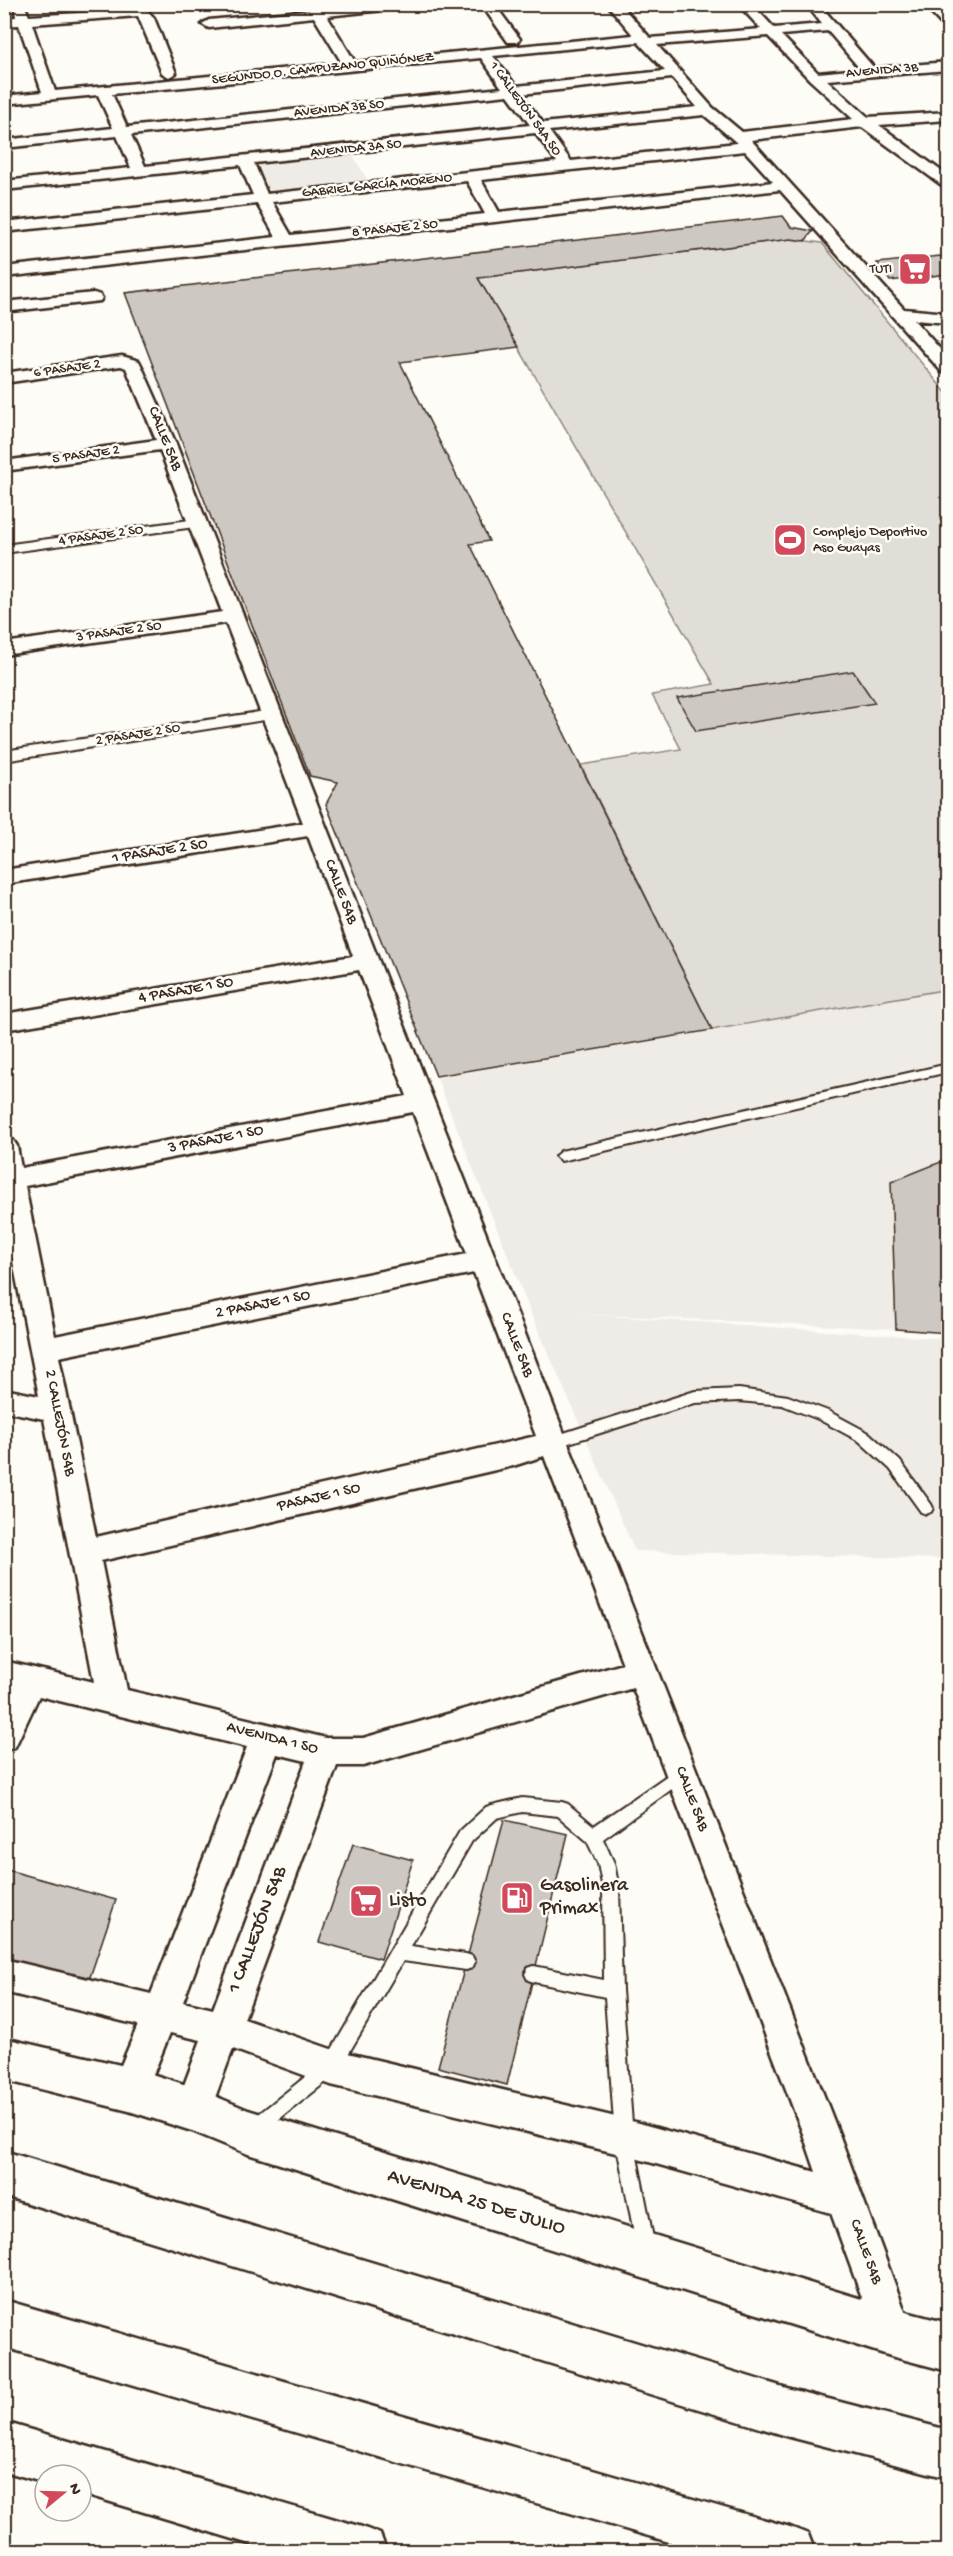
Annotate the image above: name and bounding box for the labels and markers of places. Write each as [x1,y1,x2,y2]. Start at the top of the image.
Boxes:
supermarket icon: TUTI [897,251,933,287]
place label: TUTI [869,261,892,278]
sports icon: Complejo Deportivo Aso Guayas [772,522,808,558]
place label: Complejo Deportivo Aso Guayas [813,524,927,557]
place label: Gasolinera Primax [539,1875,629,1921]
fuel station icon: Gasolinera Primax [499,1880,535,1916]
supermarket icon: Listo [348,1883,384,1919]
place label: Listo [389,1890,427,1913]

